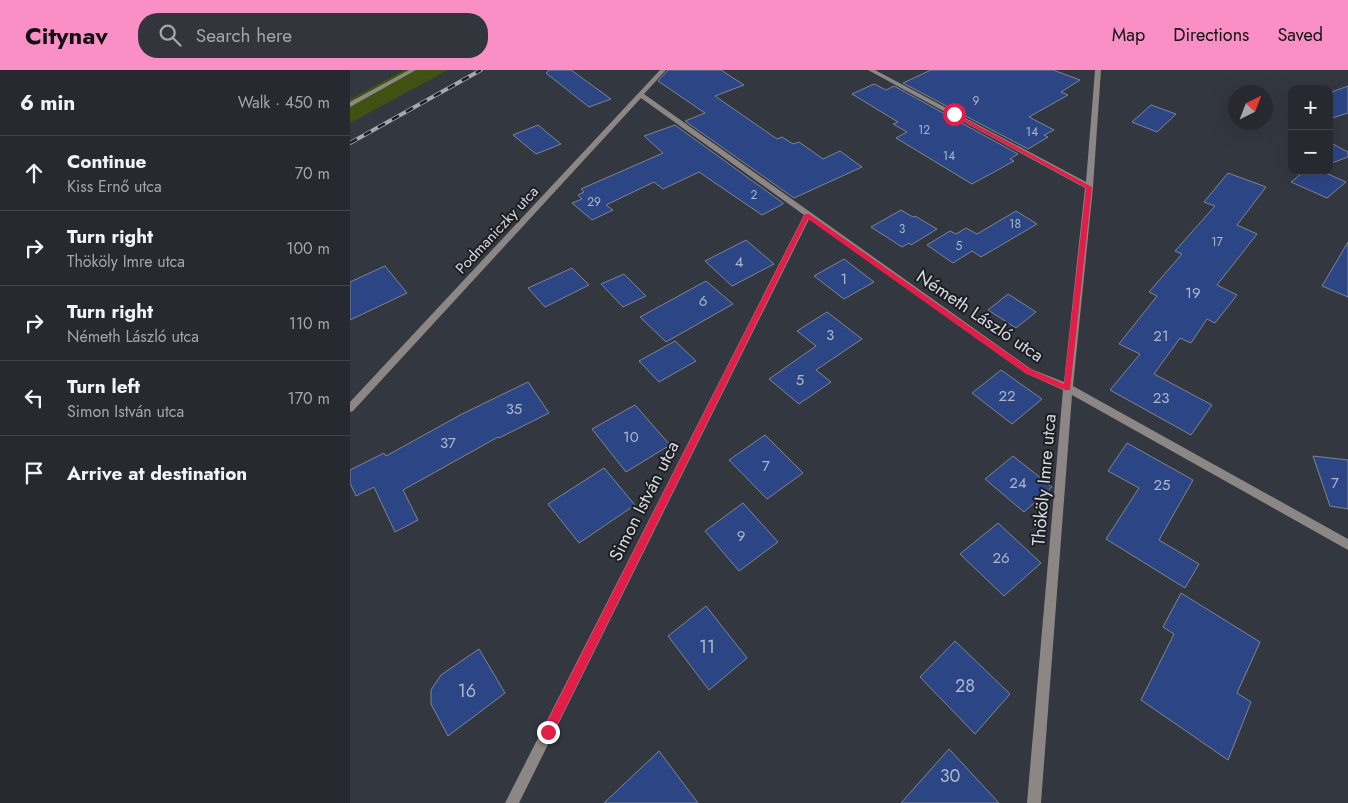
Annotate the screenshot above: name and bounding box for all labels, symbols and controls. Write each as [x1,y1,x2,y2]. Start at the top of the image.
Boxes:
search box [138,13,488,58]
text: Citynav [25,18,108,53]
icon: search [156,21,184,49]
text: Search here [196,22,292,49]
text: Map [1112,22,1145,48]
text: Directions [1173,22,1249,48]
text: Saved [1277,22,1323,48]
north arrow [1228,85,1273,130]
map controls [1288,85,1333,175]
button: + [1288,85,1333,130]
text: 6 min [20,88,75,118]
text: Walk · 450 m [238,91,330,114]
house number: 9 [973,92,980,110]
route start [943,103,966,126]
house number: 12 [918,121,930,139]
house number: 14 [1026,123,1038,141]
button: − [1288,130,1333,175]
house number: 14 [943,147,955,165]
text: Continue [67,148,146,175]
icon: ahead [20,159,48,187]
text: 70 m [295,162,330,185]
text: Kiss Ernő utca [67,175,162,198]
street label: Podmaniczky utca [450,181,544,279]
house number: 2 [751,186,758,204]
house number: 29 [587,193,601,211]
house number: 18 [1009,215,1021,233]
house number: 3 [899,220,906,238]
text: Turn right [67,223,153,250]
house number: 17 [1211,233,1224,251]
icon: right [20,234,48,262]
text: 100 m [286,237,330,260]
house number: 5 [956,237,963,255]
text: Thököly Imre utca [67,250,185,273]
house number: 4 [735,251,744,273]
street label: Németh László utca [911,264,1049,368]
house number: 1 [841,268,847,290]
house number: 19 [1185,282,1201,304]
house number: 6 [699,290,707,312]
text: Turn right [67,298,153,325]
icon: right [20,309,48,337]
text: 110 m [289,312,330,335]
house number: 3 [826,324,834,346]
text: Németh László utca [67,325,199,348]
house number: 21 [1153,325,1169,347]
house number: 5 [796,369,804,391]
text: Turn left [67,373,140,400]
icon: left [20,384,48,412]
house number: 22 [998,385,1016,407]
text: 170 m [288,387,330,410]
house number: 23 [1153,387,1169,409]
house number: 35 [506,398,522,420]
text: Simon István utca [67,400,184,423]
street label: Thököly Imre utca [1025,413,1063,547]
house number: 10 [623,426,639,448]
house number: 37 [440,432,456,454]
street label: Simon István utca [603,436,685,566]
house number: 7 [762,455,770,477]
icon: arrive [20,459,48,487]
text: Arrive at destination [67,460,247,487]
house number: 24 [1009,472,1027,494]
house number: 7 [1331,472,1339,494]
house number: 25 [1154,474,1171,496]
house number: 9 [737,525,745,547]
house number: 26 [992,547,1010,569]
house number: 11 [699,634,715,660]
house number: 28 [955,673,975,699]
house number: 16 [458,678,476,704]
route end [537,721,560,744]
house number: 30 [940,763,961,789]

